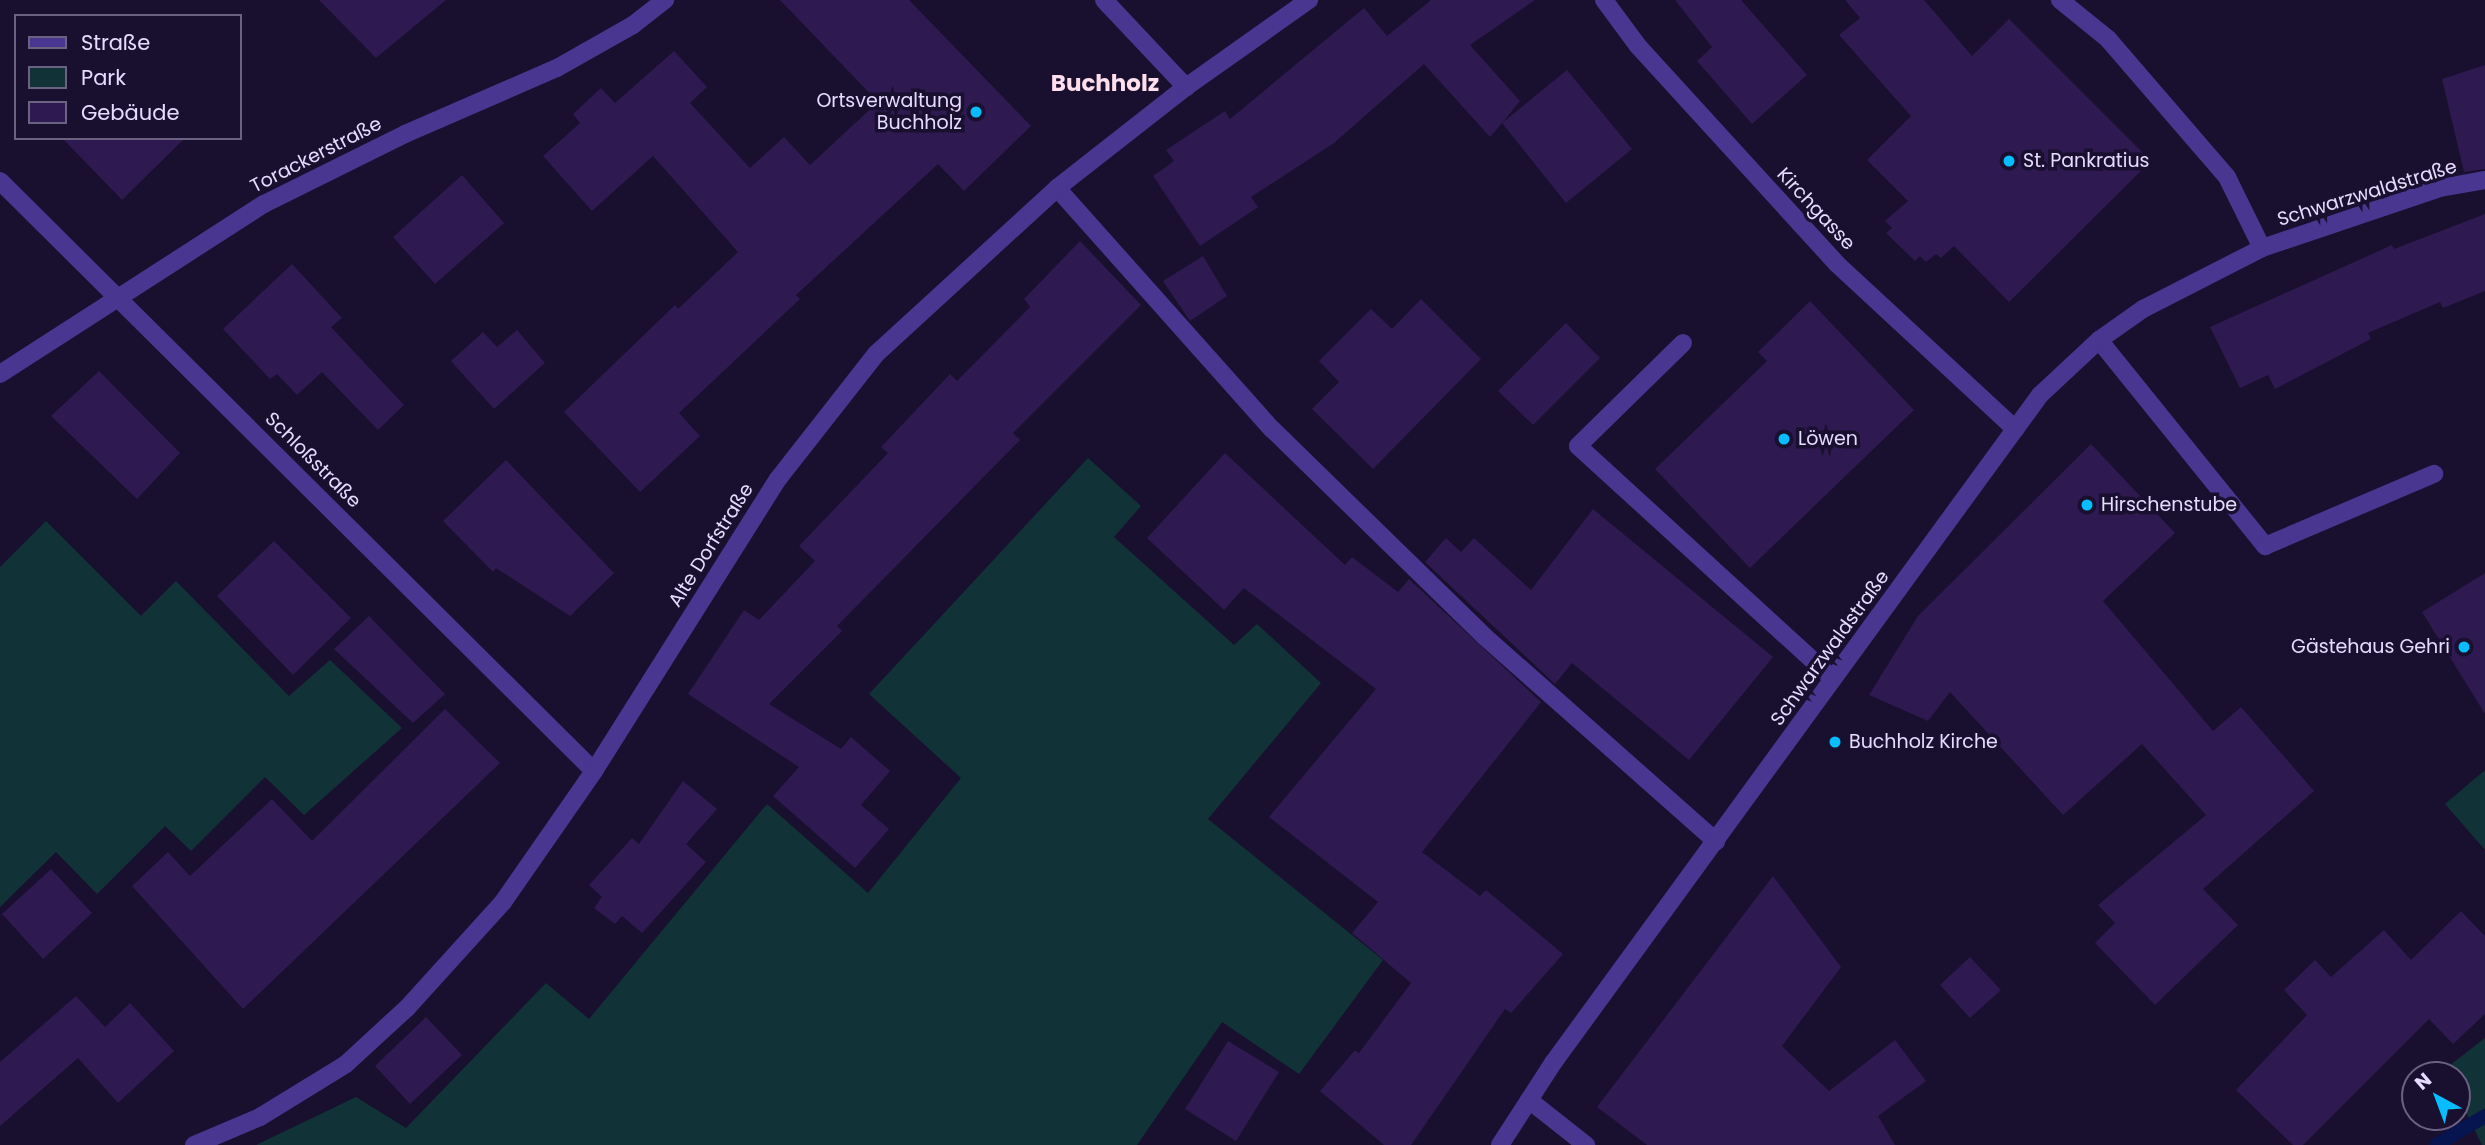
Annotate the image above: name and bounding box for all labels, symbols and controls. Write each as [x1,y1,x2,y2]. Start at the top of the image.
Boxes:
legend [14,14,242,140]
text: Straße [81,28,150,57]
text: Park [81,63,126,92]
district label: Buchholz [1051,69,1159,97]
place label: Ortsverwaltung Buchholz [816,90,962,134]
text: Gebäude [81,98,179,127]
marker: Ortsverwaltung Buchholz [968,104,984,120]
street label: Torackerstraße [247,112,385,198]
place label: St. Pankratius [2023,150,2150,172]
marker: St. Pankratius [2001,153,2017,169]
street label: Schwarzwaldstraße [2275,155,2459,231]
street label: Kirchgasse [1772,163,1860,255]
street label: Schloßstraße [260,407,366,513]
place label: Löwen [1798,428,1858,450]
marker: Löwen [1776,431,1792,447]
street label: Alte Dorfstraße [664,479,758,611]
place label: Hirschenstube [2101,494,2237,516]
marker: Hirschenstube [2079,497,2095,513]
street label: Schwarzwaldstraße [1766,566,1894,730]
place label: Gästehaus Gehri [2291,636,2450,658]
marker: Gästehaus Gehri [2456,639,2472,655]
place label: Buchholz Kirche [1849,731,1998,753]
marker: Buchholz Kirche [1827,734,1843,750]
north arrow [2401,1061,2471,1131]
text: N [2409,1066,2437,1096]

